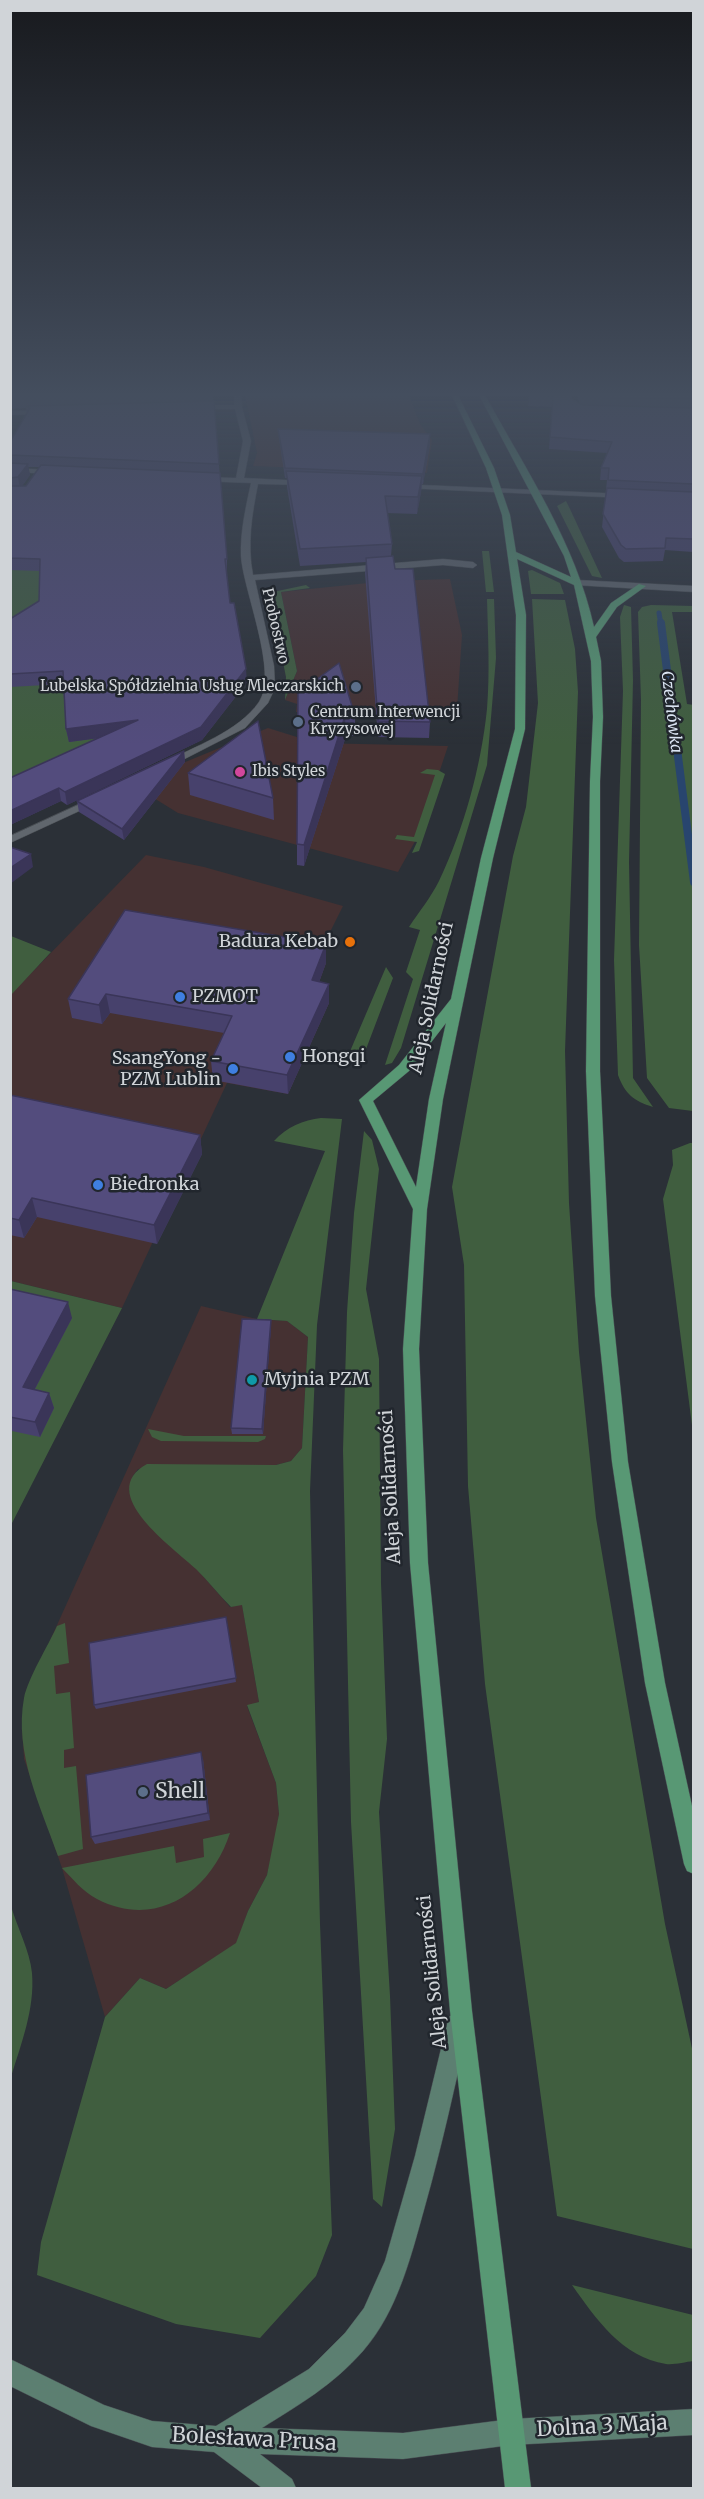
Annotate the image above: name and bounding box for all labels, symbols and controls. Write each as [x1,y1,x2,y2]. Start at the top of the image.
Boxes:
street label: Probostwo [257,586,293,666]
water label: Czechówka [656,670,686,754]
place label: Lubelska Spółdzielnia Usług Mleczarskich [40,678,344,696]
marker: Lubelska Spółdzielnia Usług Mleczarskich [349,680,363,694]
place label: Centrum Interwencji Kryzysowej [310,704,460,739]
marker: Centrum Interwencji Kryzysowej [291,715,305,729]
place label: Ibis Styles [252,763,325,781]
marker: Ibis Styles [233,765,247,779]
street label: Aleja Solidarności [405,920,459,1076]
place label: Badura Kebab [219,931,338,953]
marker: Badura Kebab [343,935,357,949]
place label: PZMOT [192,986,258,1008]
marker: PZMOT [173,990,187,1004]
place label: Hongqi [302,1046,365,1068]
place label: SsangYong - PZM Lublin [112,1048,221,1090]
marker: Hongqi [283,1050,297,1064]
marker: SsangYong - PZM Lublin [226,1062,240,1076]
place label: Biedronka [110,1174,199,1196]
marker: Biedronka [91,1178,105,1192]
place label: Myjnia PZM [264,1369,369,1391]
marker: Myjnia PZM [245,1373,259,1387]
street label: Aleja Solidarności [376,1409,406,1565]
place label: Shell [155,1779,205,1805]
marker: Shell [136,1785,150,1799]
street label: Aleja Solidarności [414,1894,452,2050]
street label: Dolna 3 Maja [536,2411,668,2443]
street label: Bolesława Prusa [171,2423,337,2457]

